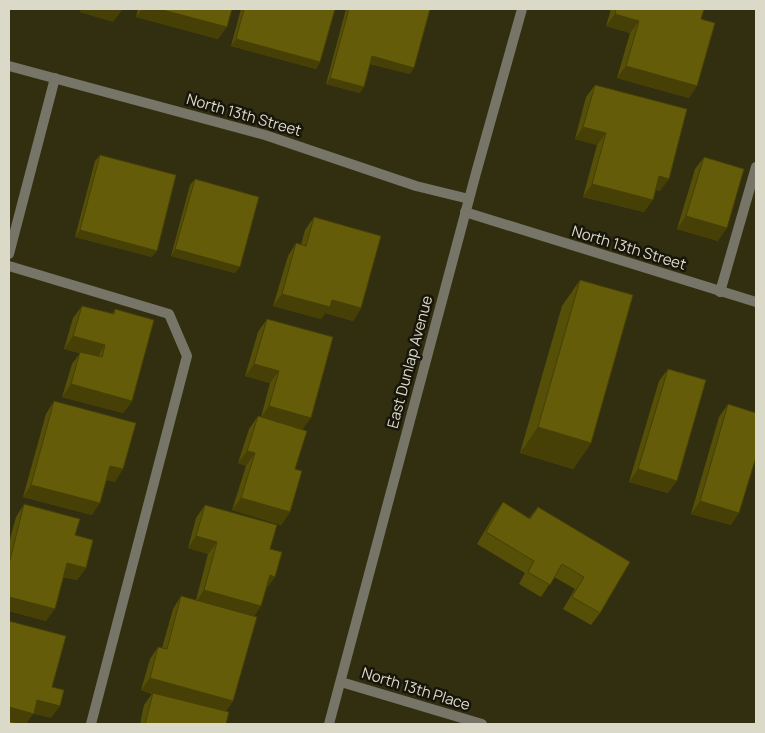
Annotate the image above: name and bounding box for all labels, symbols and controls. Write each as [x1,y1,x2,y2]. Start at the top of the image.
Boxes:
street label: North 13th Street [184,88,304,141]
street label: North 13th Street [569,220,689,275]
street label: East Dunlap Avenue [382,293,437,431]
street label: North 13th Place [359,662,473,715]

